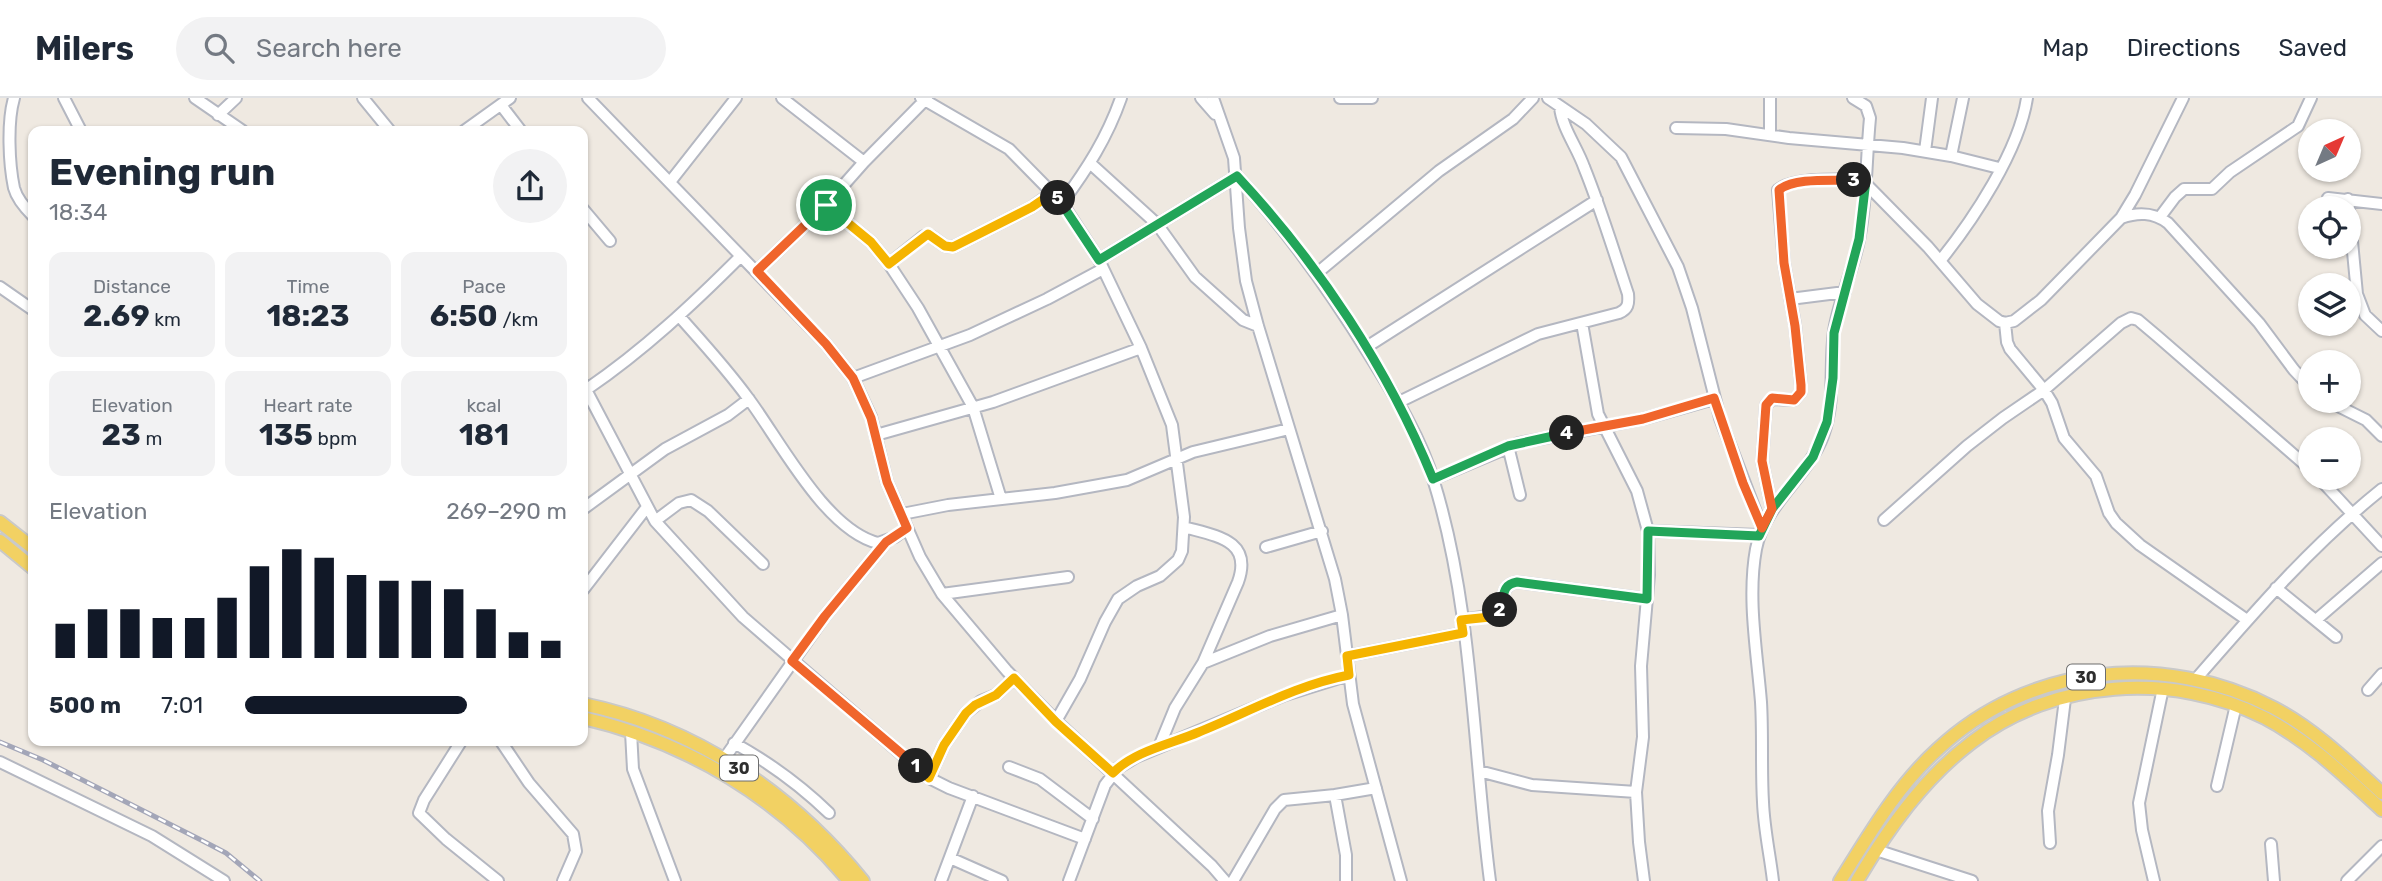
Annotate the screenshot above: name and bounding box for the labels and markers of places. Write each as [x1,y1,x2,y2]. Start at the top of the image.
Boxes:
pin: 3 [1836,162,1871,198]
pin [796,175,856,235]
pin: 5 [1040,180,1076,216]
pin: 4 [1550,416,1584,450]
pin: 2 [1482,592,1518,628]
pin: 1 [898,748,934,784]

